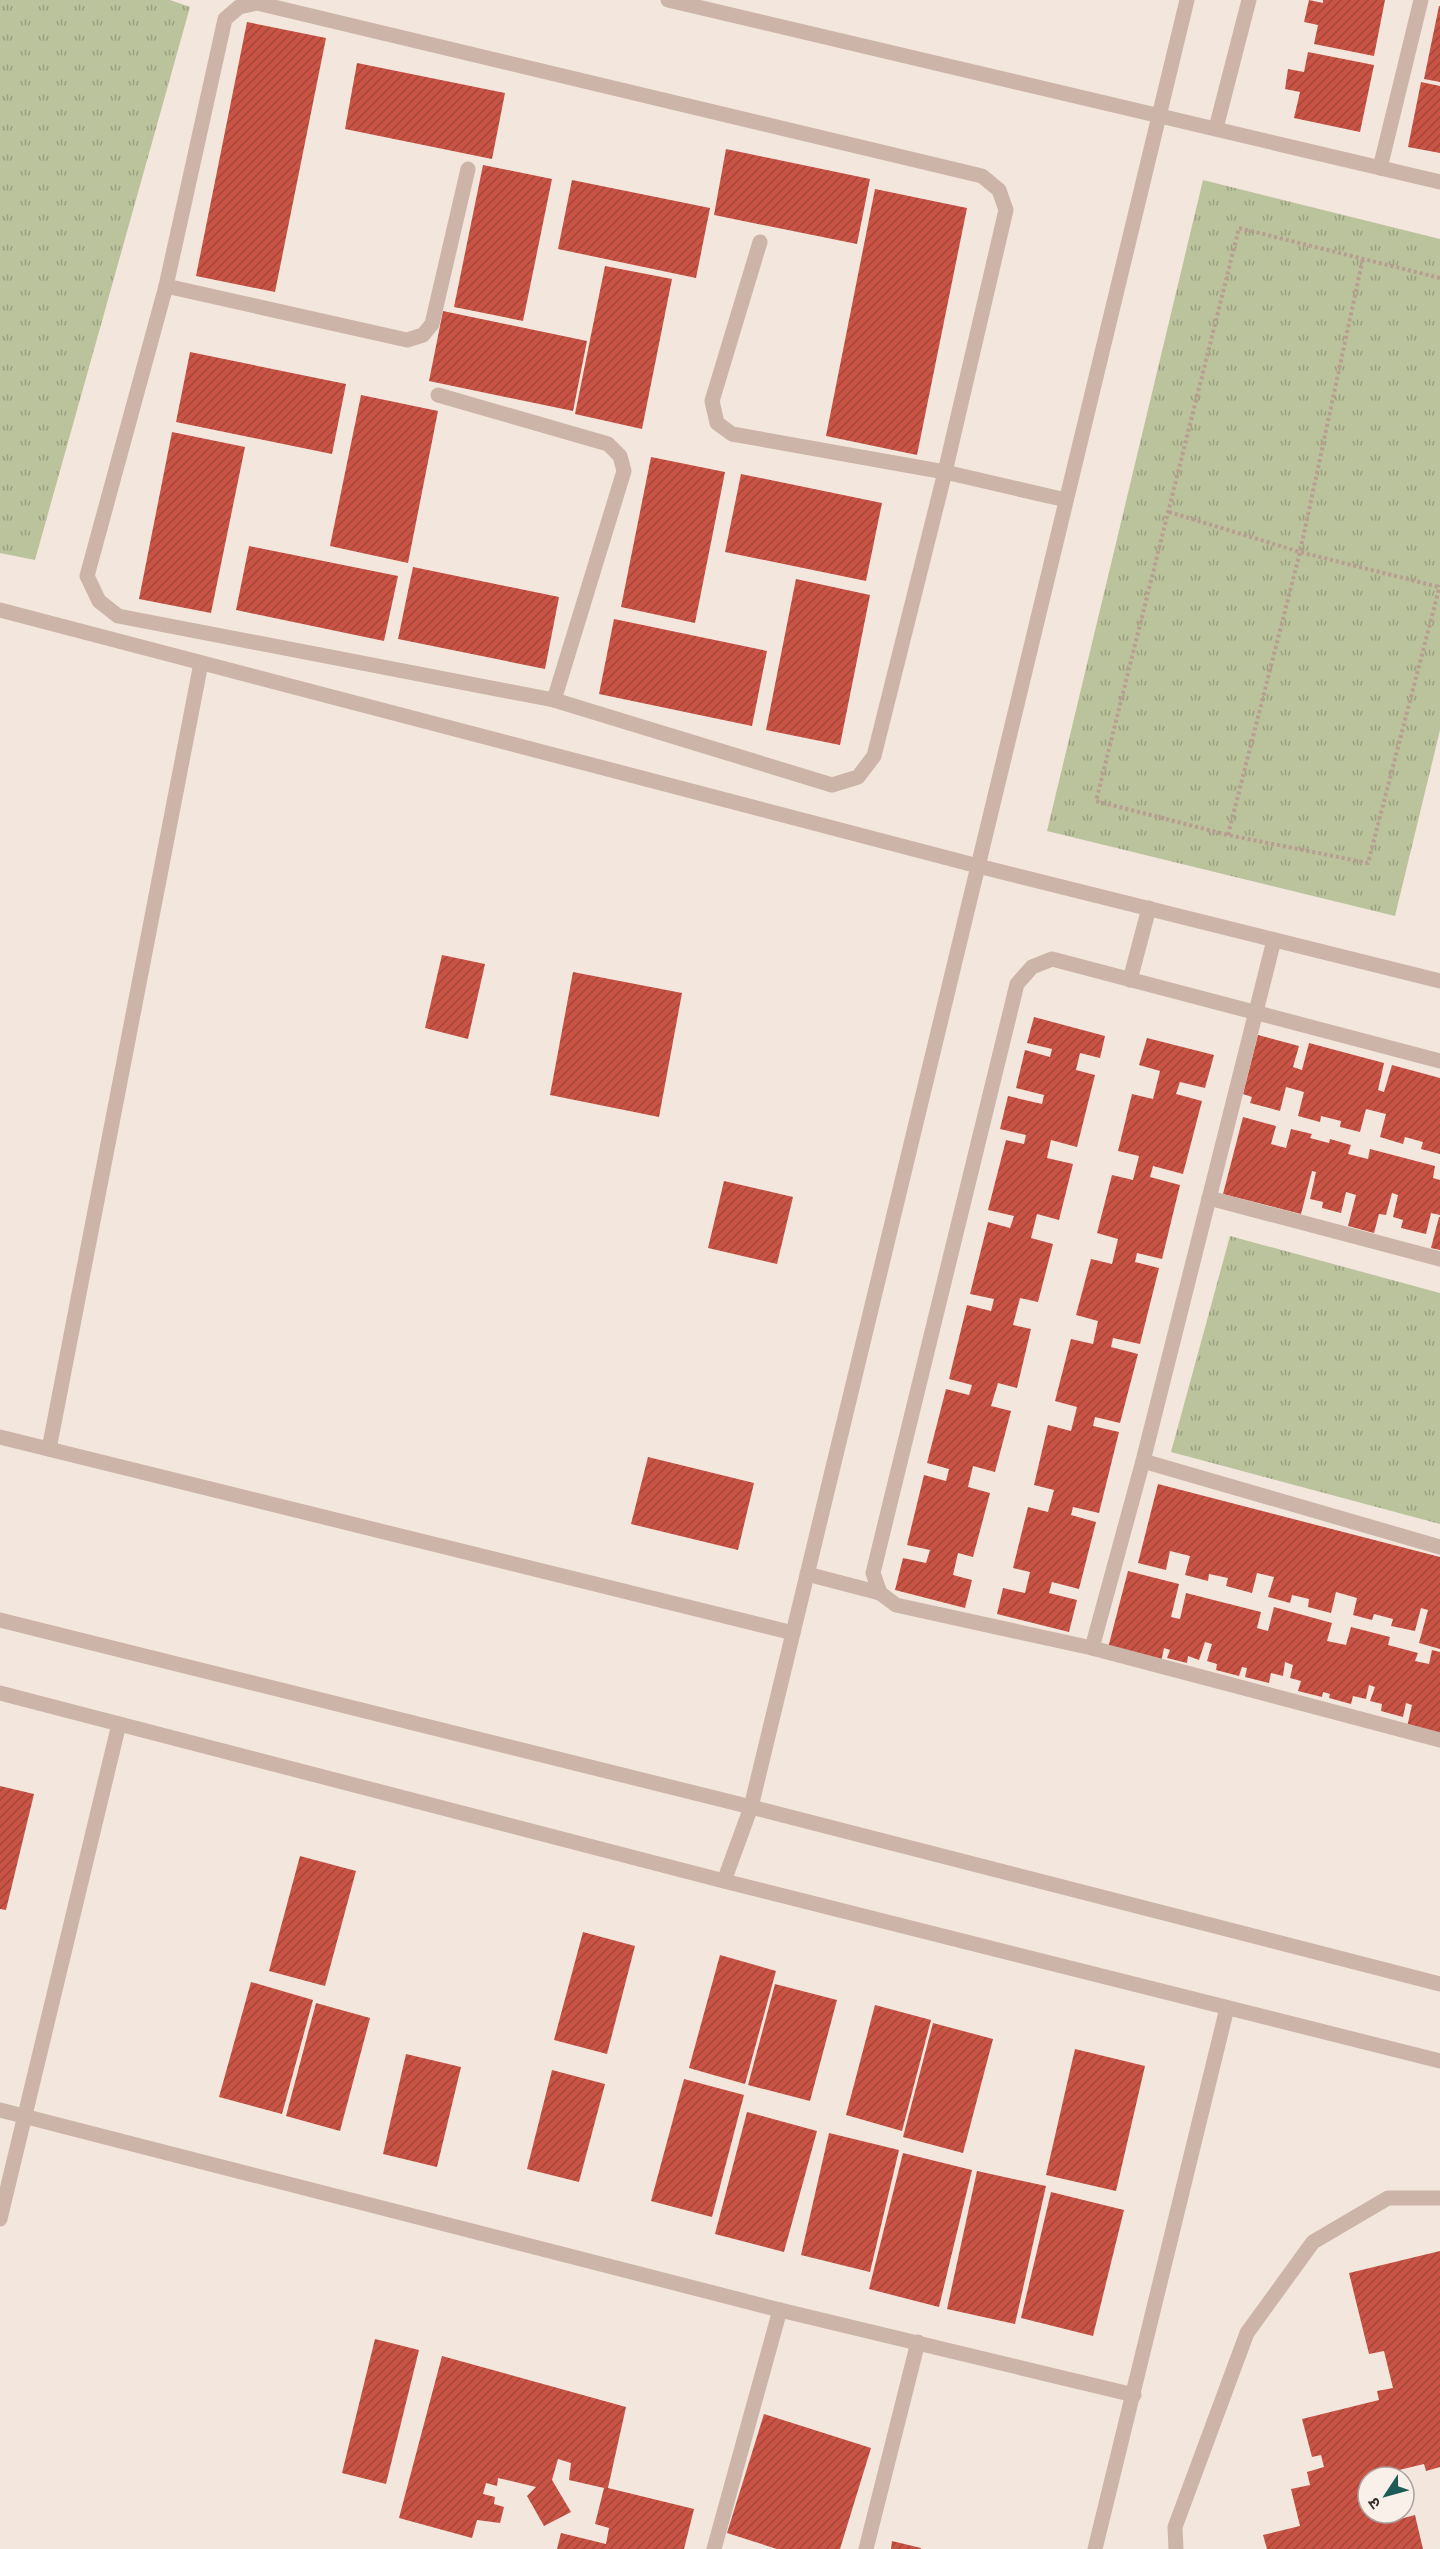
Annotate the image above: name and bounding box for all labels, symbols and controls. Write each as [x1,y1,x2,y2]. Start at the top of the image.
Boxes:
north arrow [1356,2465,1416,2525]
text: उ [1363,2493,1386,2513]

